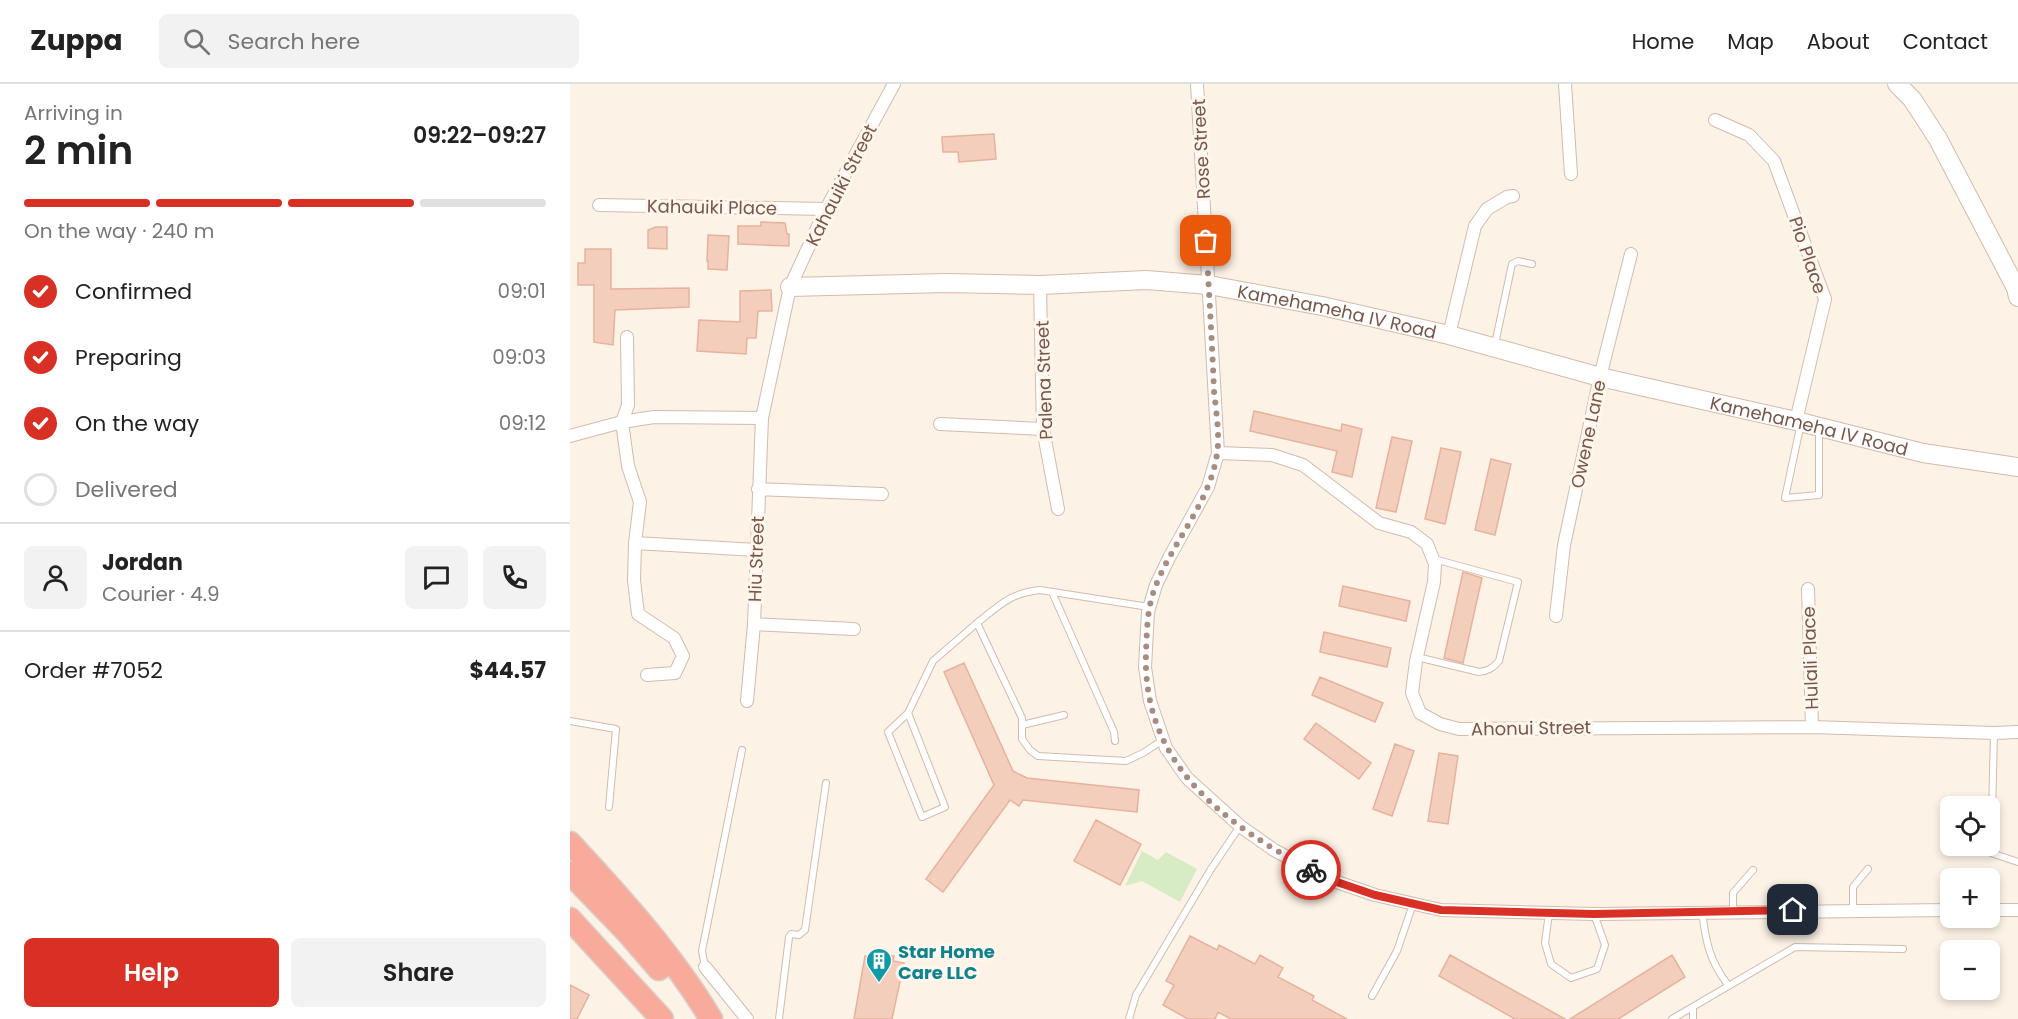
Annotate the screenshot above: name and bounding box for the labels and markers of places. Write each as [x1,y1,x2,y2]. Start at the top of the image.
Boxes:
pin [1180,215,1231,266]
pin [1767,884,1818,935]
place label: Star Home Care LLC [898,939,995,985]
building icon: Star Home Care LLC [864,946,894,984]

